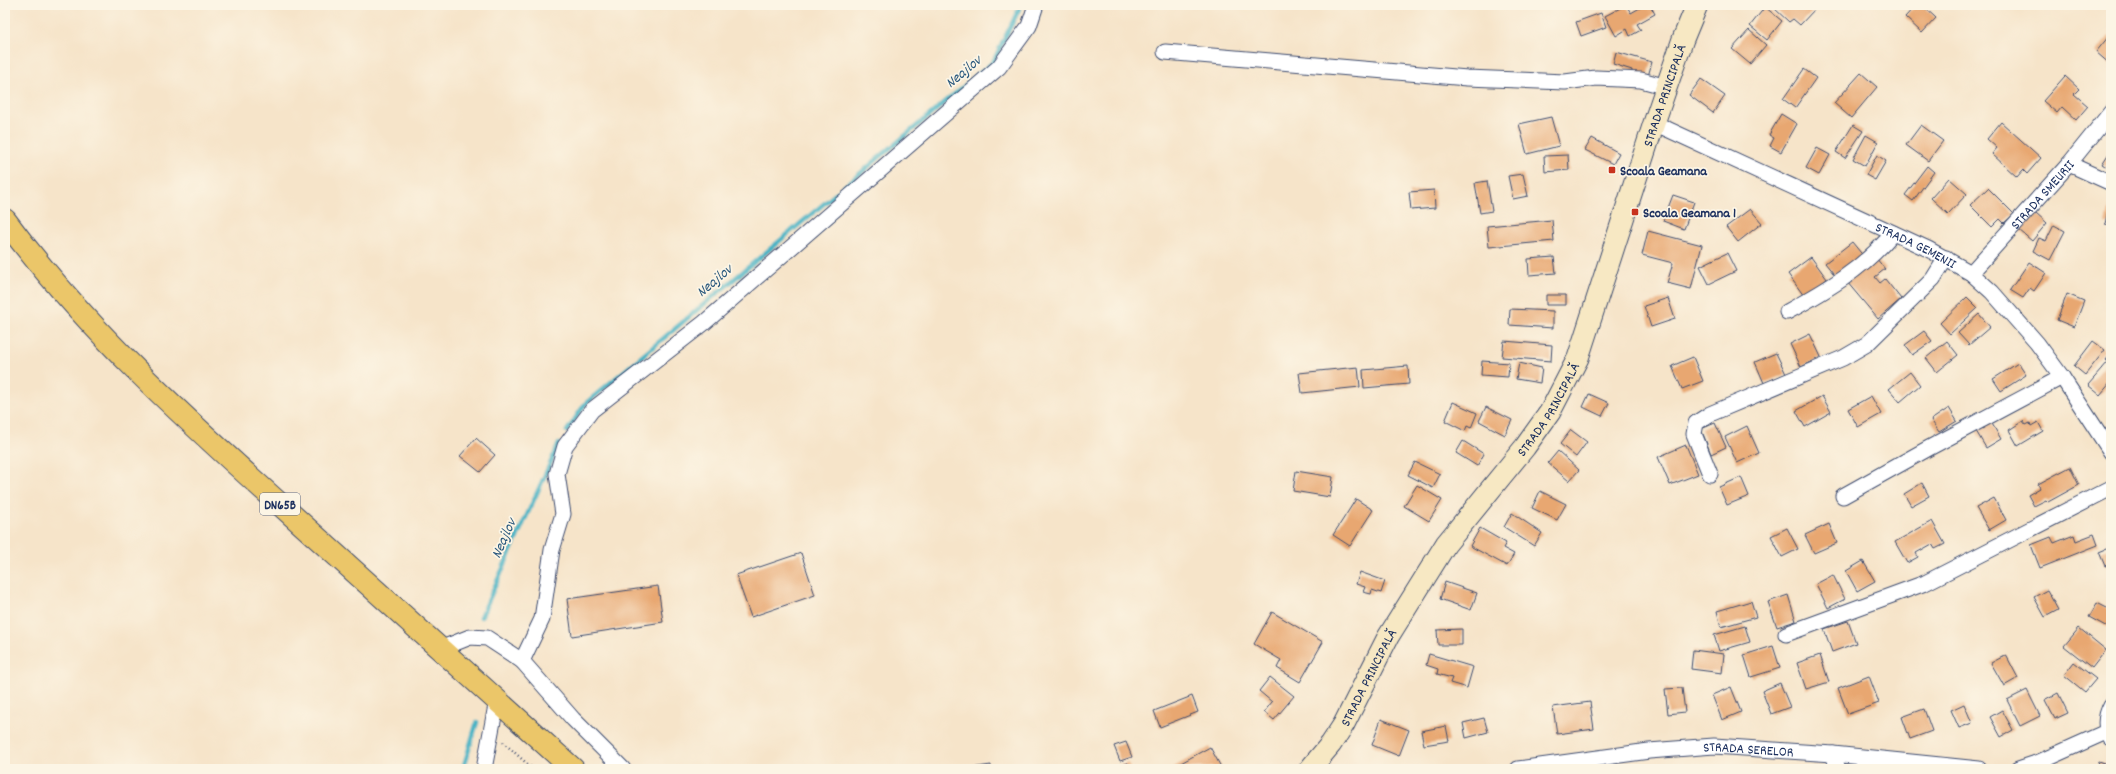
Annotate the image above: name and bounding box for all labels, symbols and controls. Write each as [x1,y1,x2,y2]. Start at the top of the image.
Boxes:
street label: STRADA PRINCIPALĂ [1639,42,1692,150]
water label: Neajlov [941,50,989,94]
street label: STRADA SMEURII [2007,156,2081,235]
place label: Scoala Geamana [1620,162,1708,182]
marker: Scoala Geamana [1607,165,1617,175]
place label: Scoala Geamana 1 [1643,204,1736,224]
marker: Scoala Geamana 1 [1630,207,1640,217]
street label: STRADA GEMENII [1872,218,1960,275]
water label: Neajlov [692,259,740,303]
street label: STRADA PRINCIPALĂ [1513,360,1586,462]
road number: DN65B [260,493,300,515]
water label: Neajlov [486,514,524,562]
street label: STRADA PRINCIPALĂ [1336,626,1403,730]
street label: STRADA SERELOR [1703,738,1794,763]

